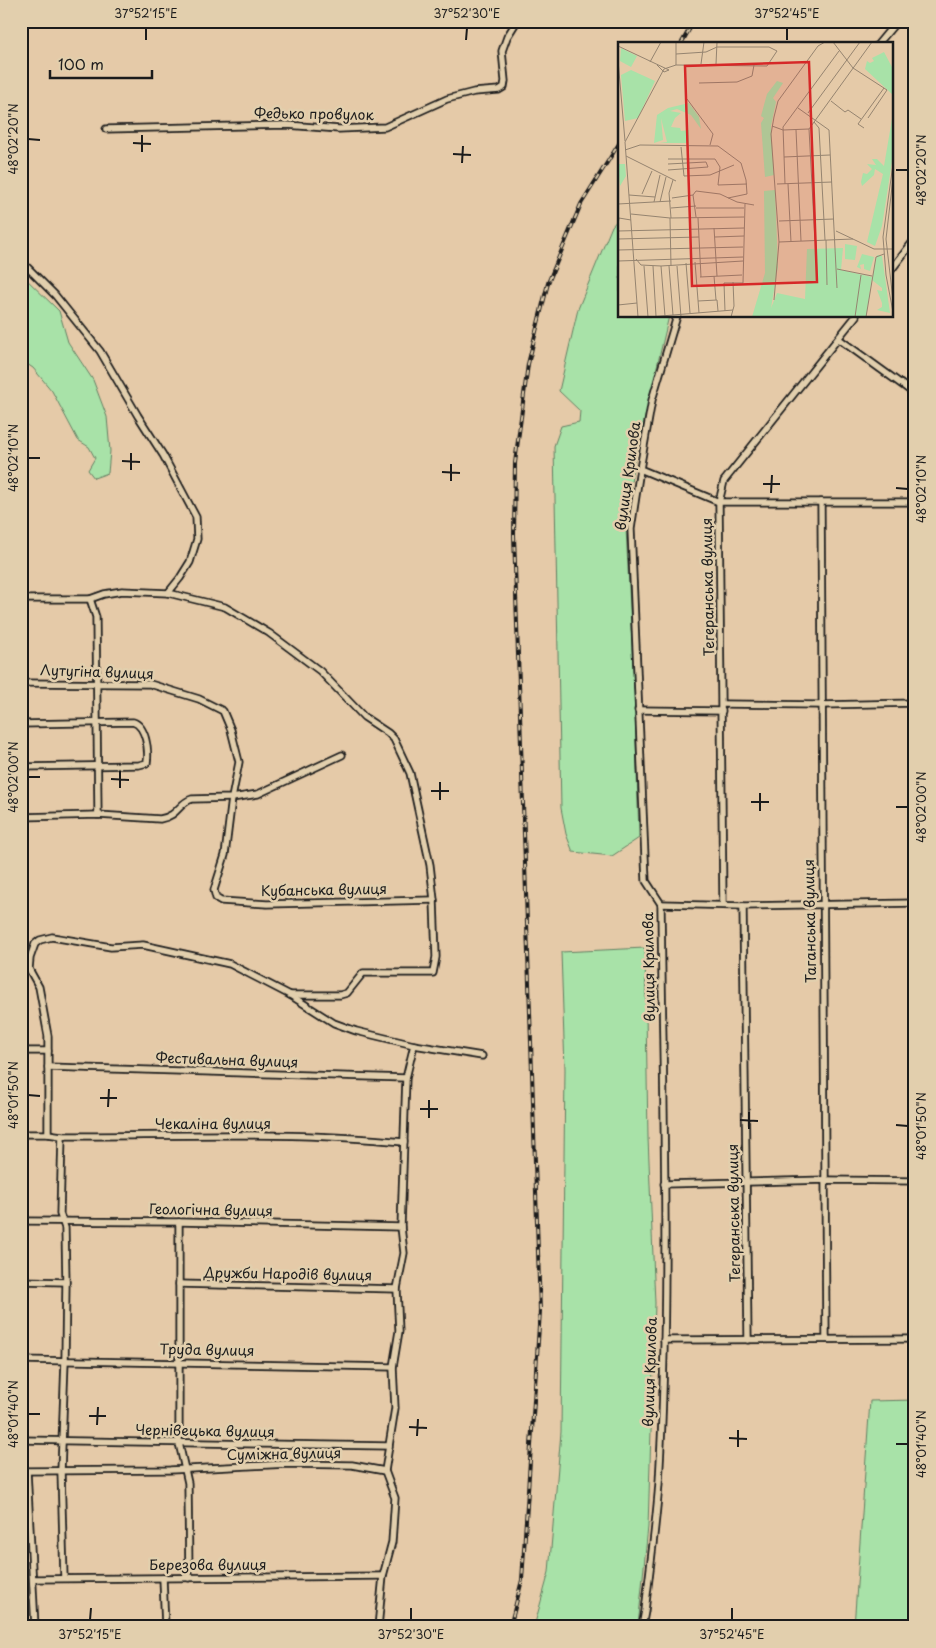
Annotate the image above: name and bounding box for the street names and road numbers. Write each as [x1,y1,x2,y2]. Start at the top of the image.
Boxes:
street label: Федько провулок [254,102,375,125]
street label: вулиця Крилова [609,420,646,532]
street label: Тегеранська вулиця [696,518,719,656]
street label: Лутугіна вулиця [40,659,154,684]
street label: Таганська вулиця [798,859,821,983]
street label: Кубанська вулиця [261,878,387,901]
street label: вулиця Крилова [637,912,660,1022]
street label: Фестивальна вулиця [155,1047,299,1072]
street label: Чекаліна вулиця [155,1113,271,1134]
street label: Тегеранська вулиця [722,1144,745,1282]
street label: Геологічна вулиця [149,1198,273,1221]
street label: Дружби Народів вулиця [203,1262,372,1285]
street label: вулиця Крилова [637,1317,662,1427]
street label: Труда вулиця [159,1338,255,1361]
street label: Чернівецька вулиця [135,1419,275,1442]
street label: Суміжна вулиця [226,1442,342,1465]
street label: Березова вулиця [149,1554,267,1575]

